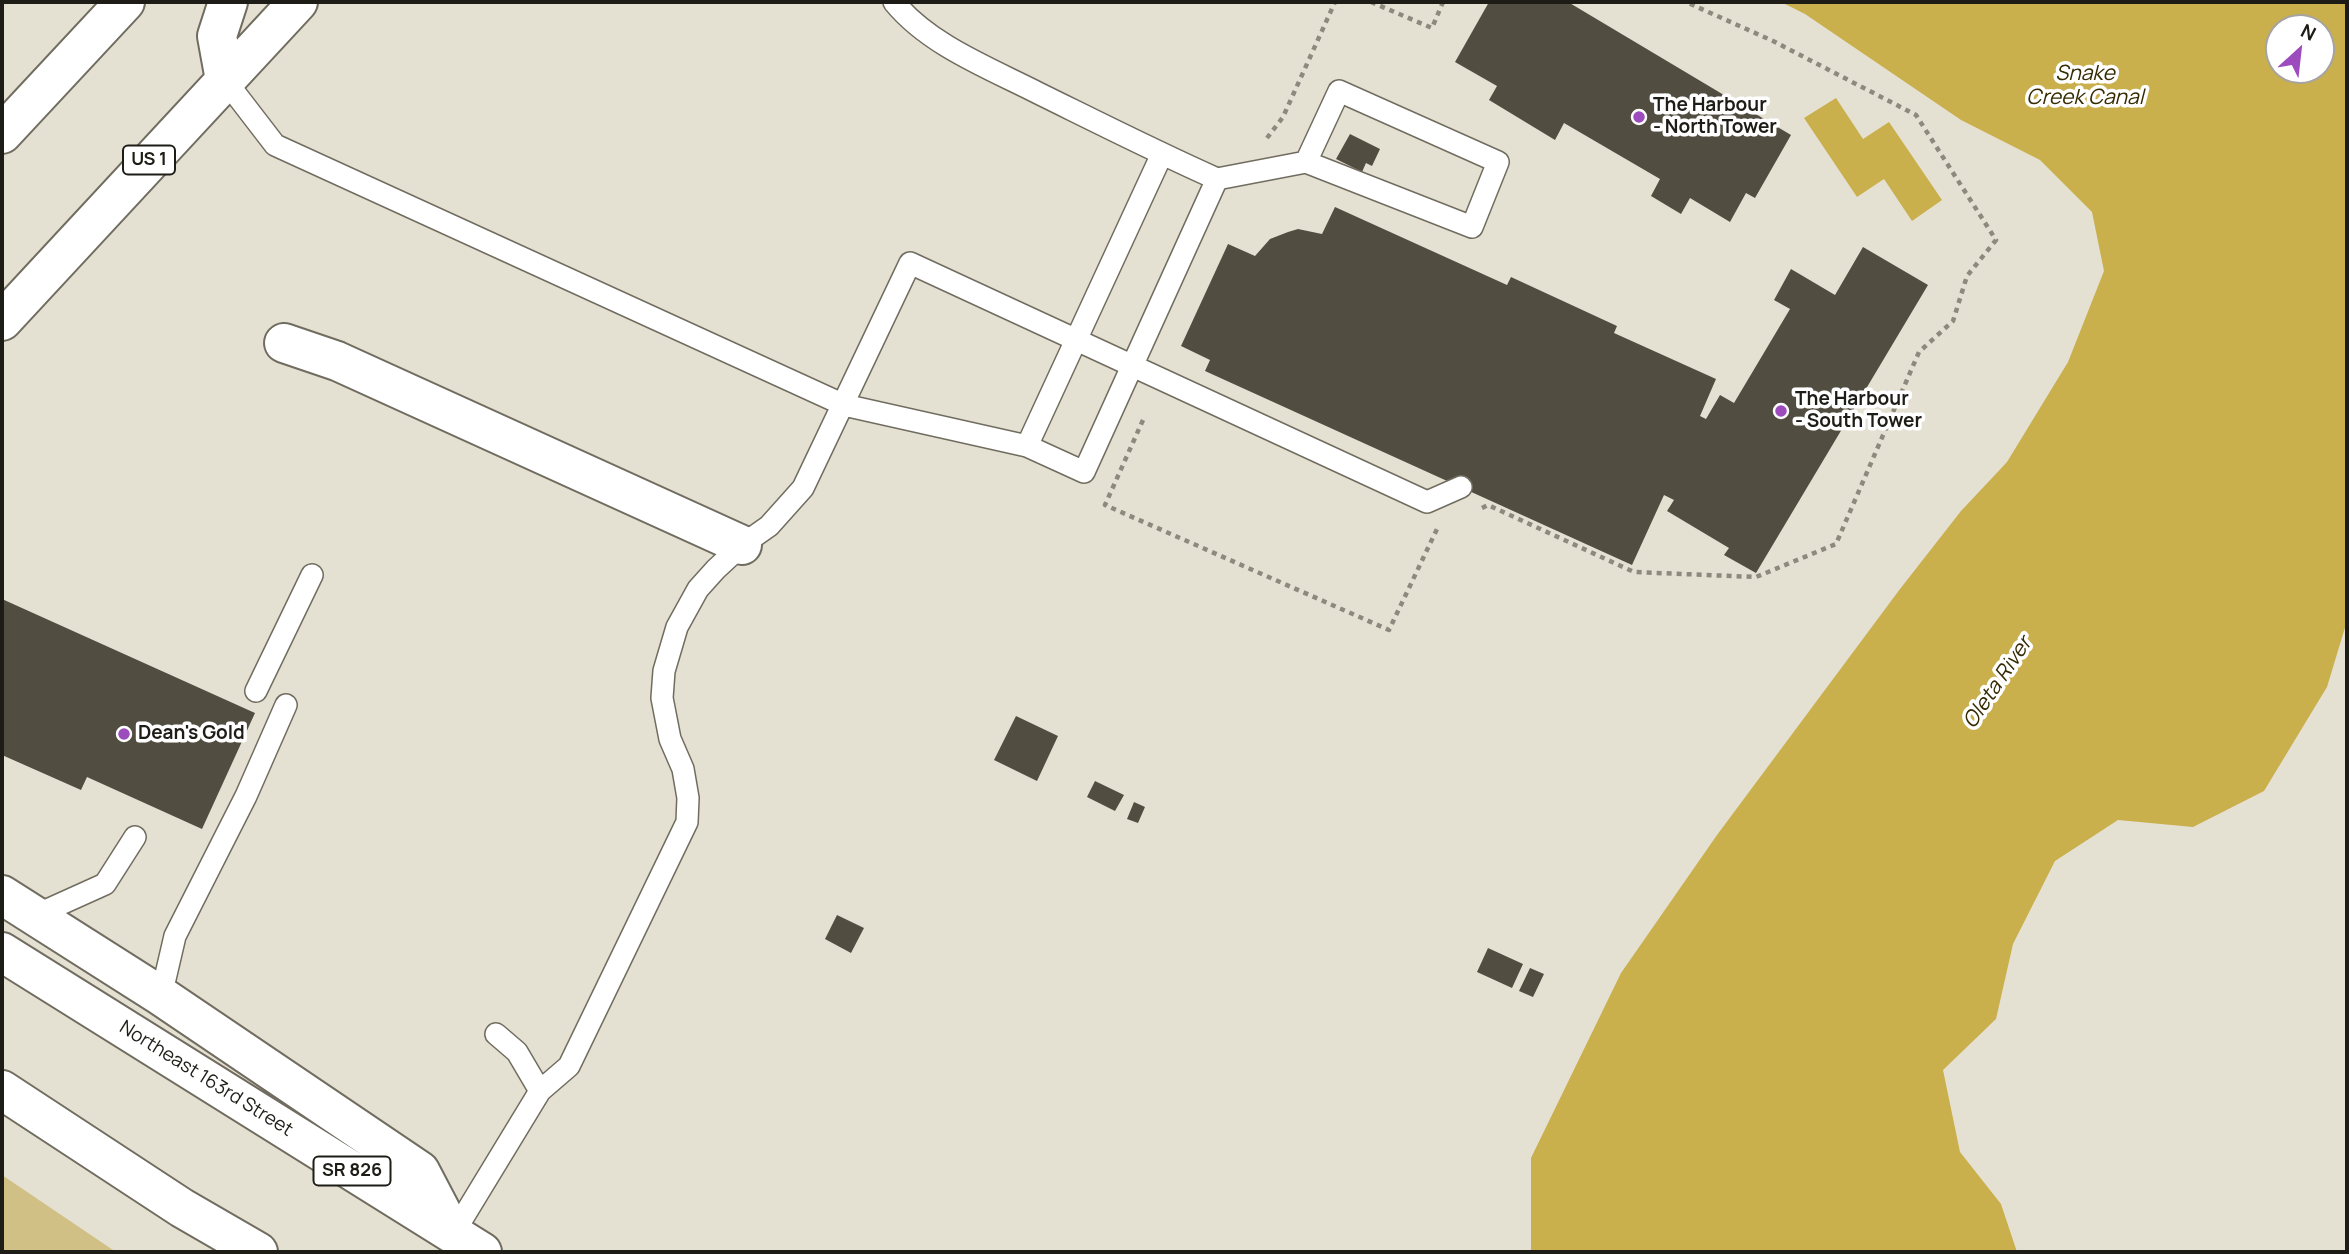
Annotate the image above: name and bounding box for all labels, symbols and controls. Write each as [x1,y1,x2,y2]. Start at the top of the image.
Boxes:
north arrow [2265,14,2335,84]
text: N [2297,17,2321,47]
water label: Snake Creek Canal [2026,61,2144,111]
place label: The Harbour - North Tower [1653,95,1777,139]
marker: The Harbour - North Tower [1631,109,1647,125]
road number: US 1 [123,146,175,174]
place label: The Harbour - South Tower [1795,389,1922,433]
marker: The Harbour - South Tower [1773,403,1789,419]
water label: Oleta River [1958,632,2038,734]
place label: Dean's Gold [138,723,245,745]
marker: Dean's Gold [116,726,132,742]
street label: Northeast 163rd Street [115,1016,297,1142]
road number: SR 826 [314,1156,390,1186]

